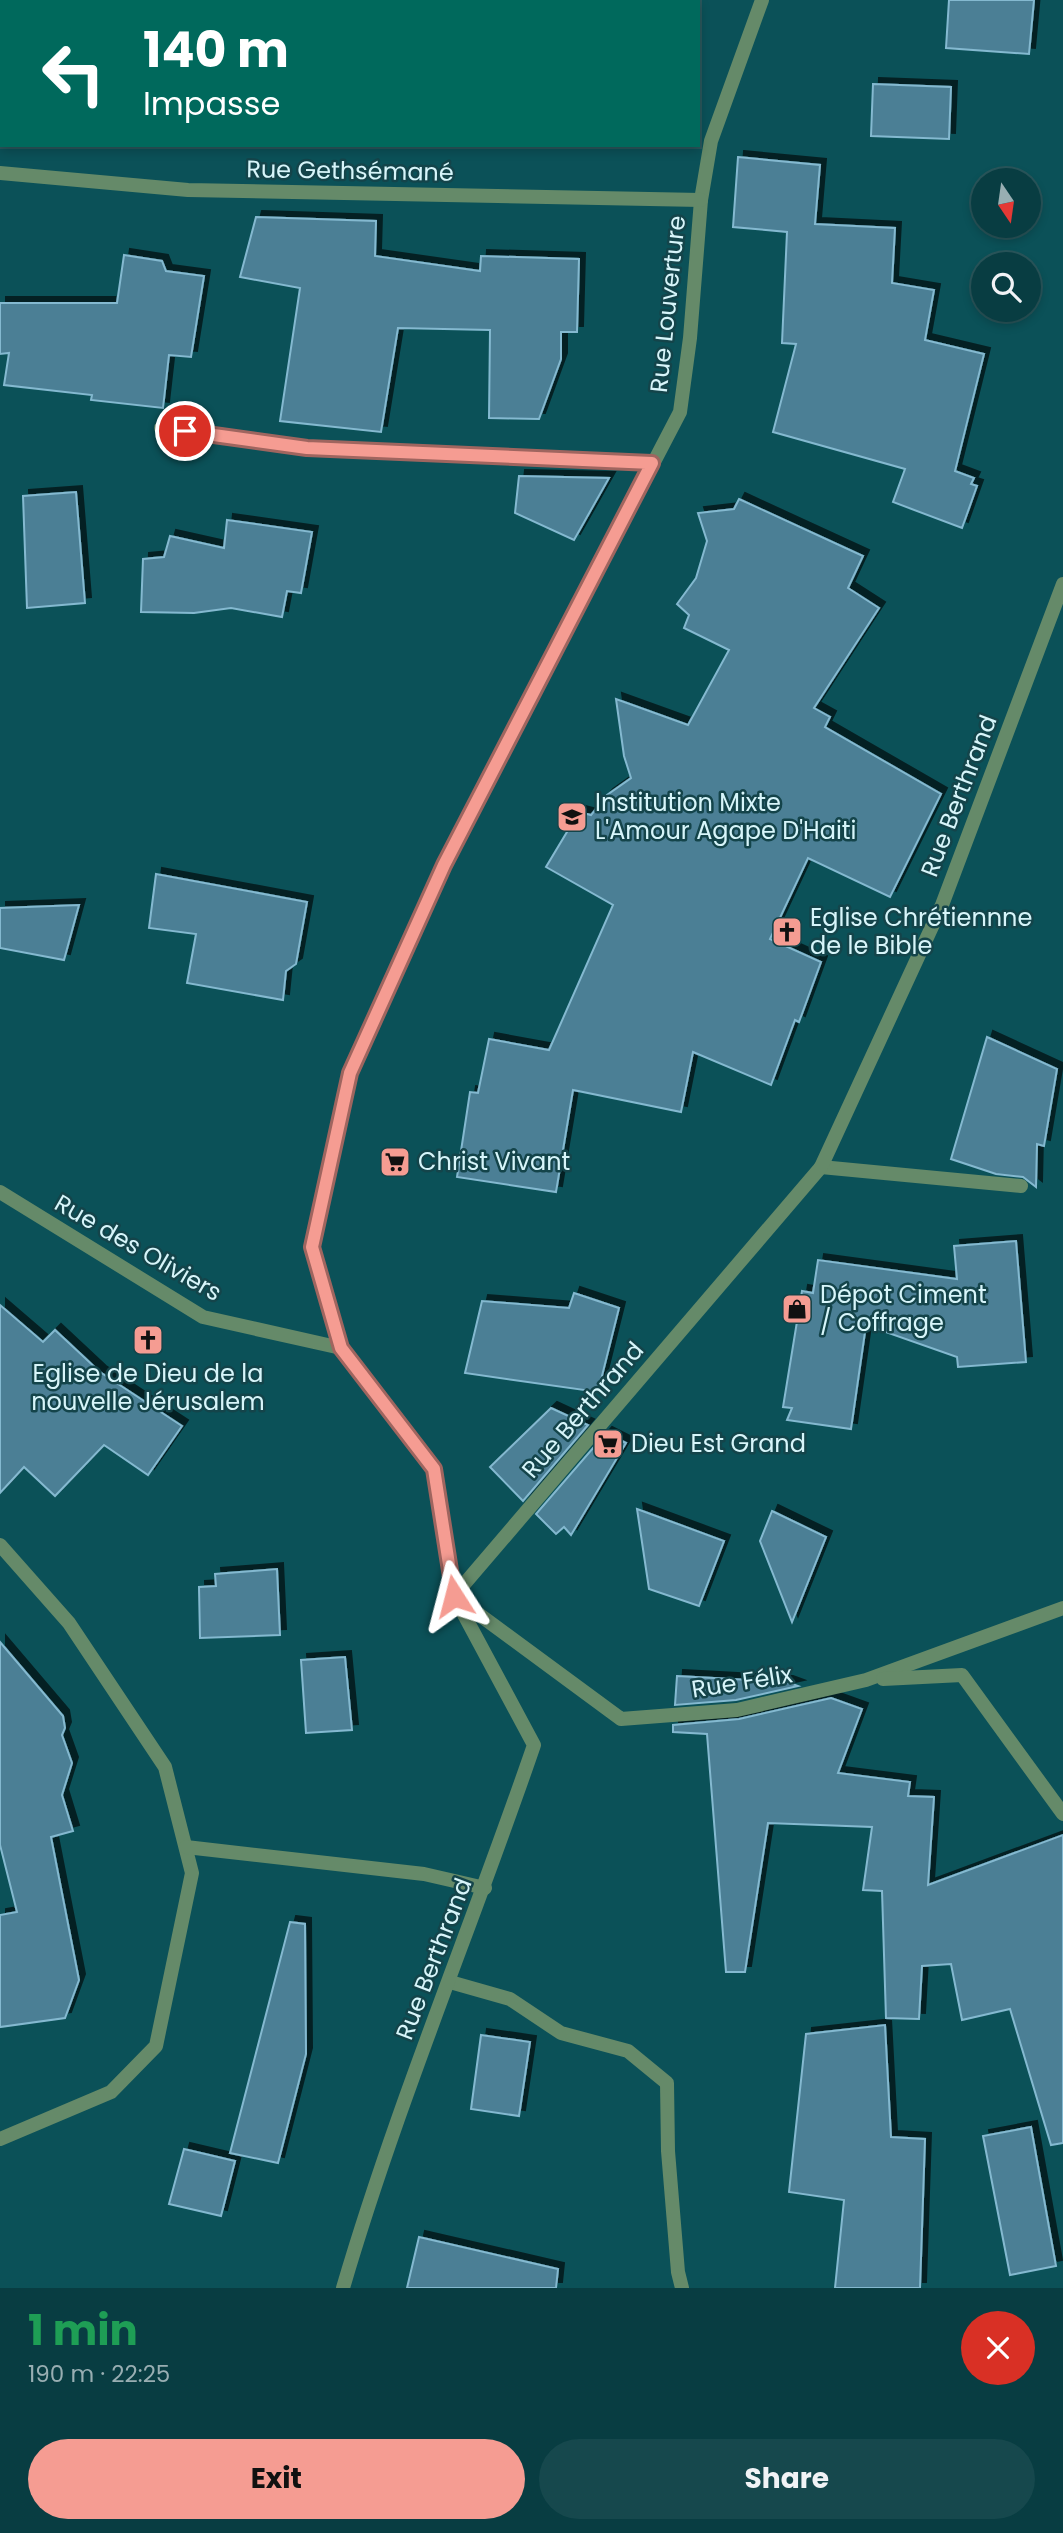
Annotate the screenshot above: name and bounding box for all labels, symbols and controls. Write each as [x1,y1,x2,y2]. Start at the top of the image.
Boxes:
text: 140 m [143,16,289,84]
icon: left [28,28,119,119]
text: Impasse [143,81,280,126]
street label: Rue Gethsémané [246,152,454,189]
north arrow [971,168,1041,238]
map controls [971,168,1041,322]
street label: Rue Louverture [642,214,693,394]
button: search [971,252,1041,322]
pin [155,401,215,461]
icon: arrive [166,412,204,450]
street label: Rue Berthrand [913,710,1005,881]
place label: Institution Mixte L'Amour Agape D'Haiti [595,786,856,847]
school or university icon: Institution Mixte L'Amour Agape D'Haiti [555,800,589,834]
place label: Eglise Chrétiennne de le Bible [810,901,1032,962]
church icon: Eglise Chrétiennne de le Bible [770,915,804,949]
supermarket icon: Christ Vivant [378,1145,412,1179]
place label: Christ Vivant [418,1145,570,1178]
street label: Rue des Oliviers [49,1186,228,1309]
place label: Dépot Ciment / Coffrage [820,1278,987,1339]
shop icon: Dépot Ciment / Coffrage [780,1292,814,1326]
church icon: Eglise de Dieu de la nouvelle Jérusalem [131,1323,165,1357]
street label: Rue Berthrand [514,1334,651,1485]
place label: Eglise de Dieu de la nouvelle Jérusalem [31,1357,265,1418]
supermarket icon: Dieu Est Grand [591,1427,625,1461]
place label: Dieu Est Grand [631,1427,806,1460]
position arrow [417,1559,491,1633]
street label: Rue Félix [689,1657,795,1706]
street label: Rue Berthrand [388,1873,480,2044]
text: 1 min [28,2301,138,2360]
button: close [961,2311,1035,2385]
text: 190 m · 22:25 [28,2358,170,2390]
button: Exit [28,2439,525,2519]
button: Share [539,2439,1035,2519]

